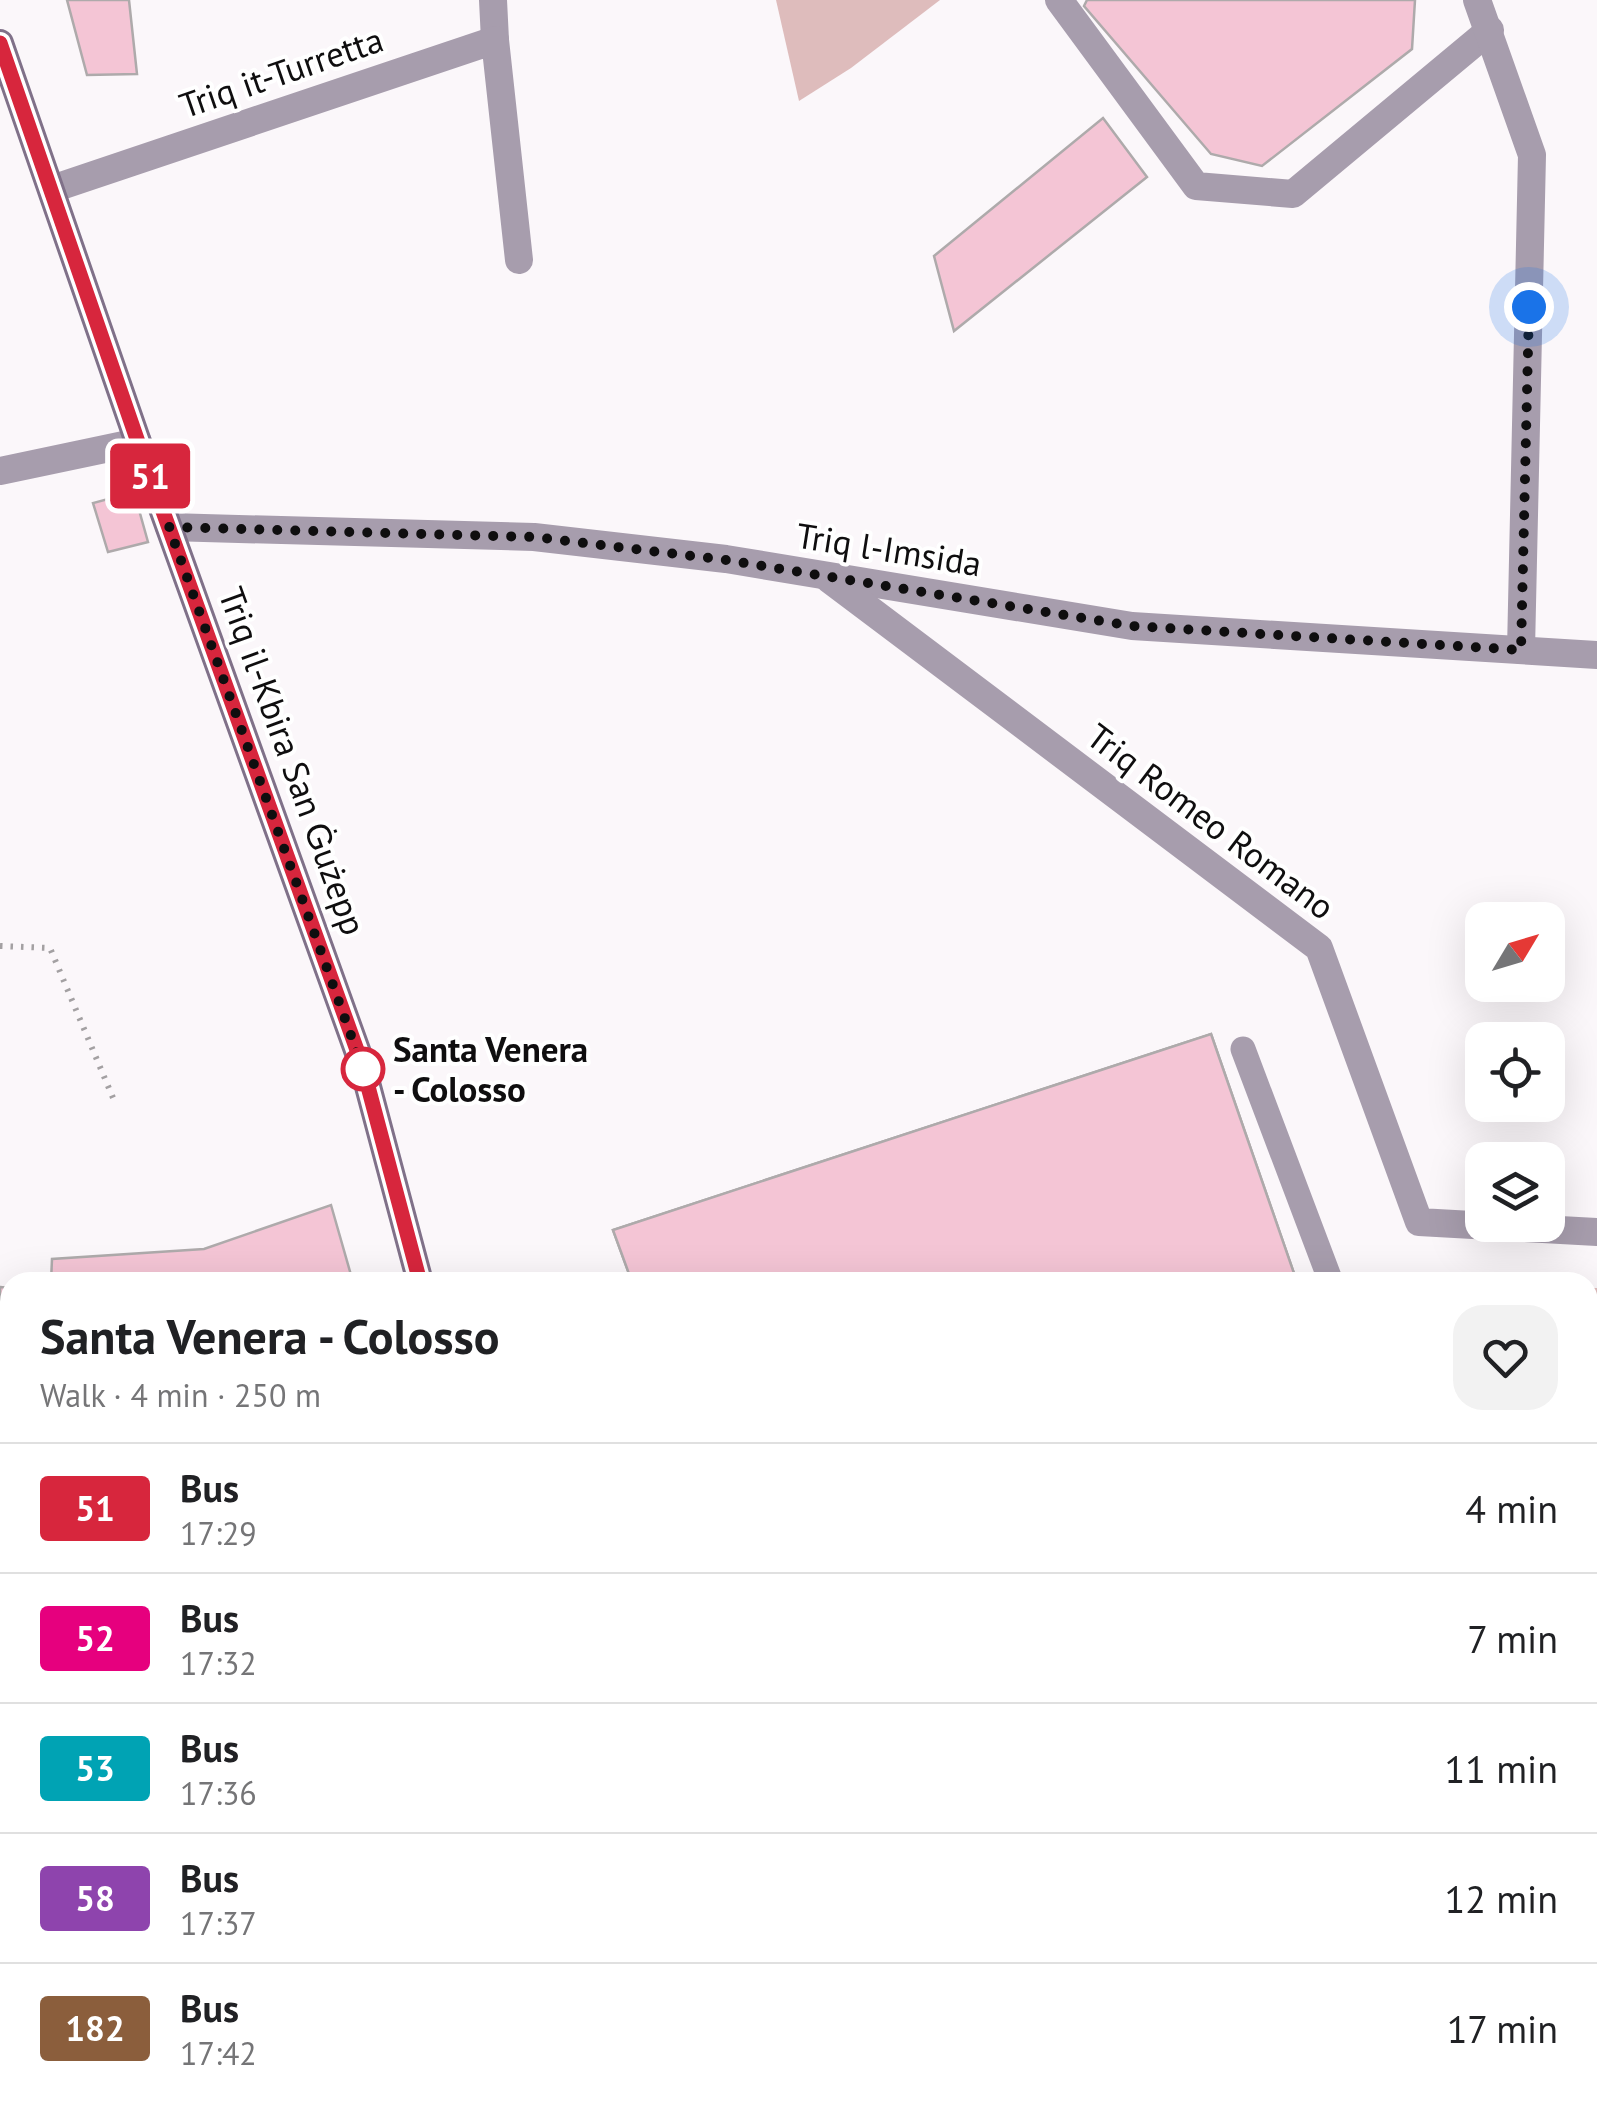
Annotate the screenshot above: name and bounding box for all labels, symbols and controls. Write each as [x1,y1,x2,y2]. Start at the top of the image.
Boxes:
street label: Triq it-Turretta [173,16,389,128]
your location [1504,282,1554,332]
line badge: 51 [105,444,195,508]
text: 51 [130,453,170,499]
street label: Triq l-Imsida [793,512,985,586]
street label: Triq il-Kbira San Ġużepp [209,581,377,941]
street label: Triq Romeo Romano [1078,713,1344,929]
north arrow [1465,902,1565,1002]
map controls [1465,902,1565,1242]
button: locate [1465,1022,1565,1122]
place label: Santa Venera - Colosso [393,1026,588,1112]
marker: Santa Venera - Colosso [342,1048,384,1090]
button: layers [1465,1142,1565,1242]
text: Santa Venera - Colosso [40,1305,500,1367]
button: heart [1453,1305,1558,1410]
text: Walk · 4 min · 250 m [40,1374,321,1416]
text: Bus [180,1463,239,1512]
text: 4 min [1465,1484,1558,1533]
text: 51 [75,1485,115,1531]
text: 17:29 [180,1512,257,1554]
text: Bus [180,1593,239,1642]
text: 7 min [1467,1614,1558,1663]
text: 52 [75,1615,115,1661]
text: 17:32 [180,1642,257,1684]
text: Bus [180,1723,239,1772]
text: 11 min [1445,1744,1558,1793]
text: 53 [75,1745,115,1791]
text: 17:36 [180,1772,257,1814]
text: Bus [180,1853,239,1902]
text: 12 min [1445,1874,1558,1923]
text: 58 [75,1875,115,1921]
text: 17:37 [180,1902,257,1944]
text: Bus [180,1983,239,2032]
text: 17 min [1447,2004,1558,2053]
text: 182 [65,2005,125,2051]
text: 17:42 [180,2032,257,2074]

